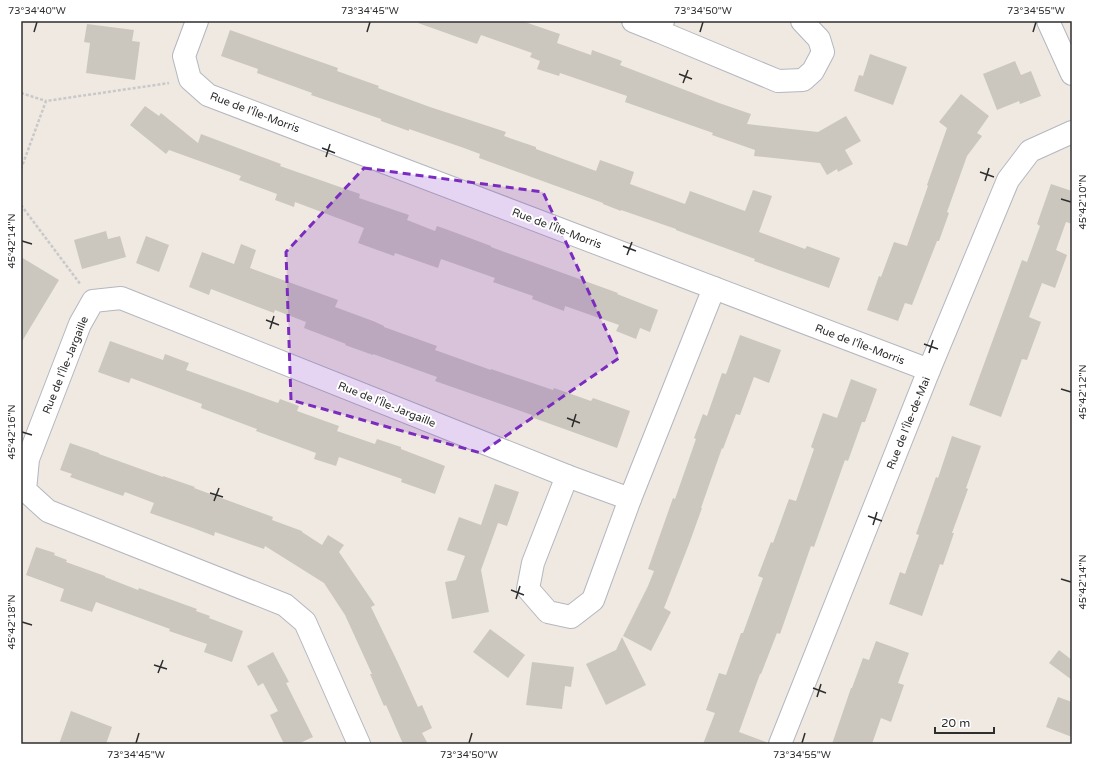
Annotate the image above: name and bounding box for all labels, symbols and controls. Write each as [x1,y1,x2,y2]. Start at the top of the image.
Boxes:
text: 73°34'40"W [8,5,66,17]
text: 73°34'45"W [341,5,399,17]
text: 73°34'50"W [674,5,732,17]
text: 73°34'55"W [1007,5,1065,17]
street label: Rue de l'Île-Morris [208,89,301,136]
text: 45°42'10"N [1077,174,1089,230]
street label: Rue de l'Île-Morris [510,205,603,252]
text: 45°42'14"N [6,213,18,269]
street label: Rue de l'Île-Jargaille [40,314,91,416]
street label: Rue de l'Île-Morris [813,321,906,368]
text: 45°42'12"N [1077,364,1089,420]
street label: Rue de l'Île-de-Mai [884,375,933,471]
street label: Rue de l'Île-Jargaille [336,379,438,430]
text: 45°42'16"N [6,404,18,460]
text: 45°42'14"N [1077,554,1089,610]
text: 45°42'18"N [6,594,18,650]
scale bar [935,709,994,735]
text: 20 m [941,716,970,730]
text: 73°34'45"W [107,749,165,761]
text: 73°34'50"W [440,749,498,761]
text: 73°34'55"W [773,749,831,761]

